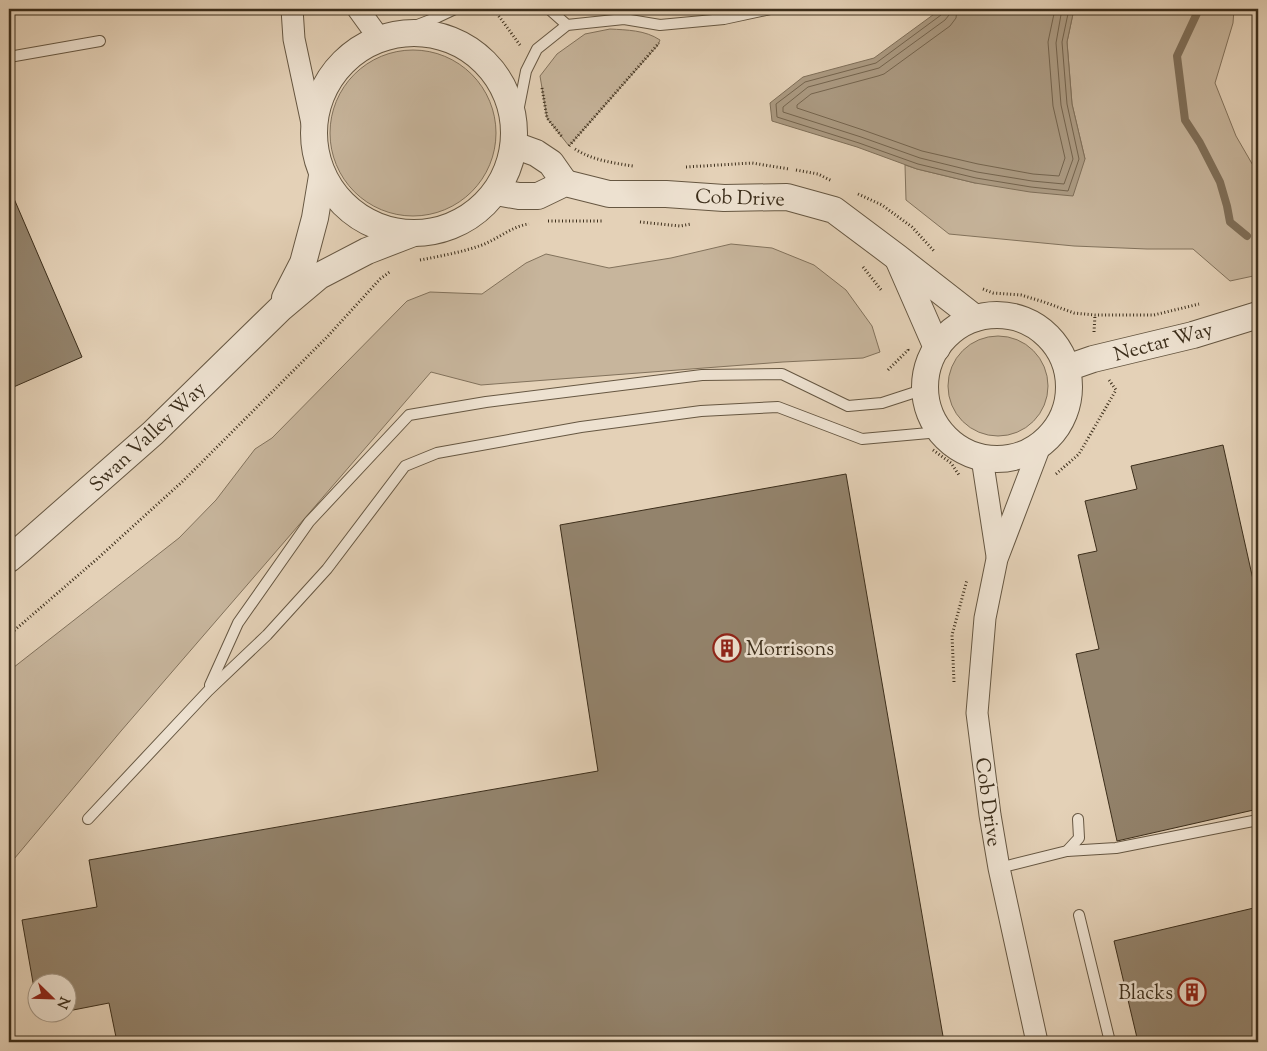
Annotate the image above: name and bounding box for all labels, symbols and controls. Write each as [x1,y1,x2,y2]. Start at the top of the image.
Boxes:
street label: Cob Drive [695,183,785,216]
street label: Nectar Way [1111,316,1216,371]
street label: Swan Valley Way [84,376,214,500]
building icon: Morrisons [712,633,742,663]
place label: Morrisons [746,636,834,665]
street label: Cob Drive [966,756,1007,849]
north arrow [28,974,78,1024]
building icon: Blacks [1177,977,1207,1007]
place label: Blacks [1118,980,1173,1009]
text: N [51,993,74,1011]

